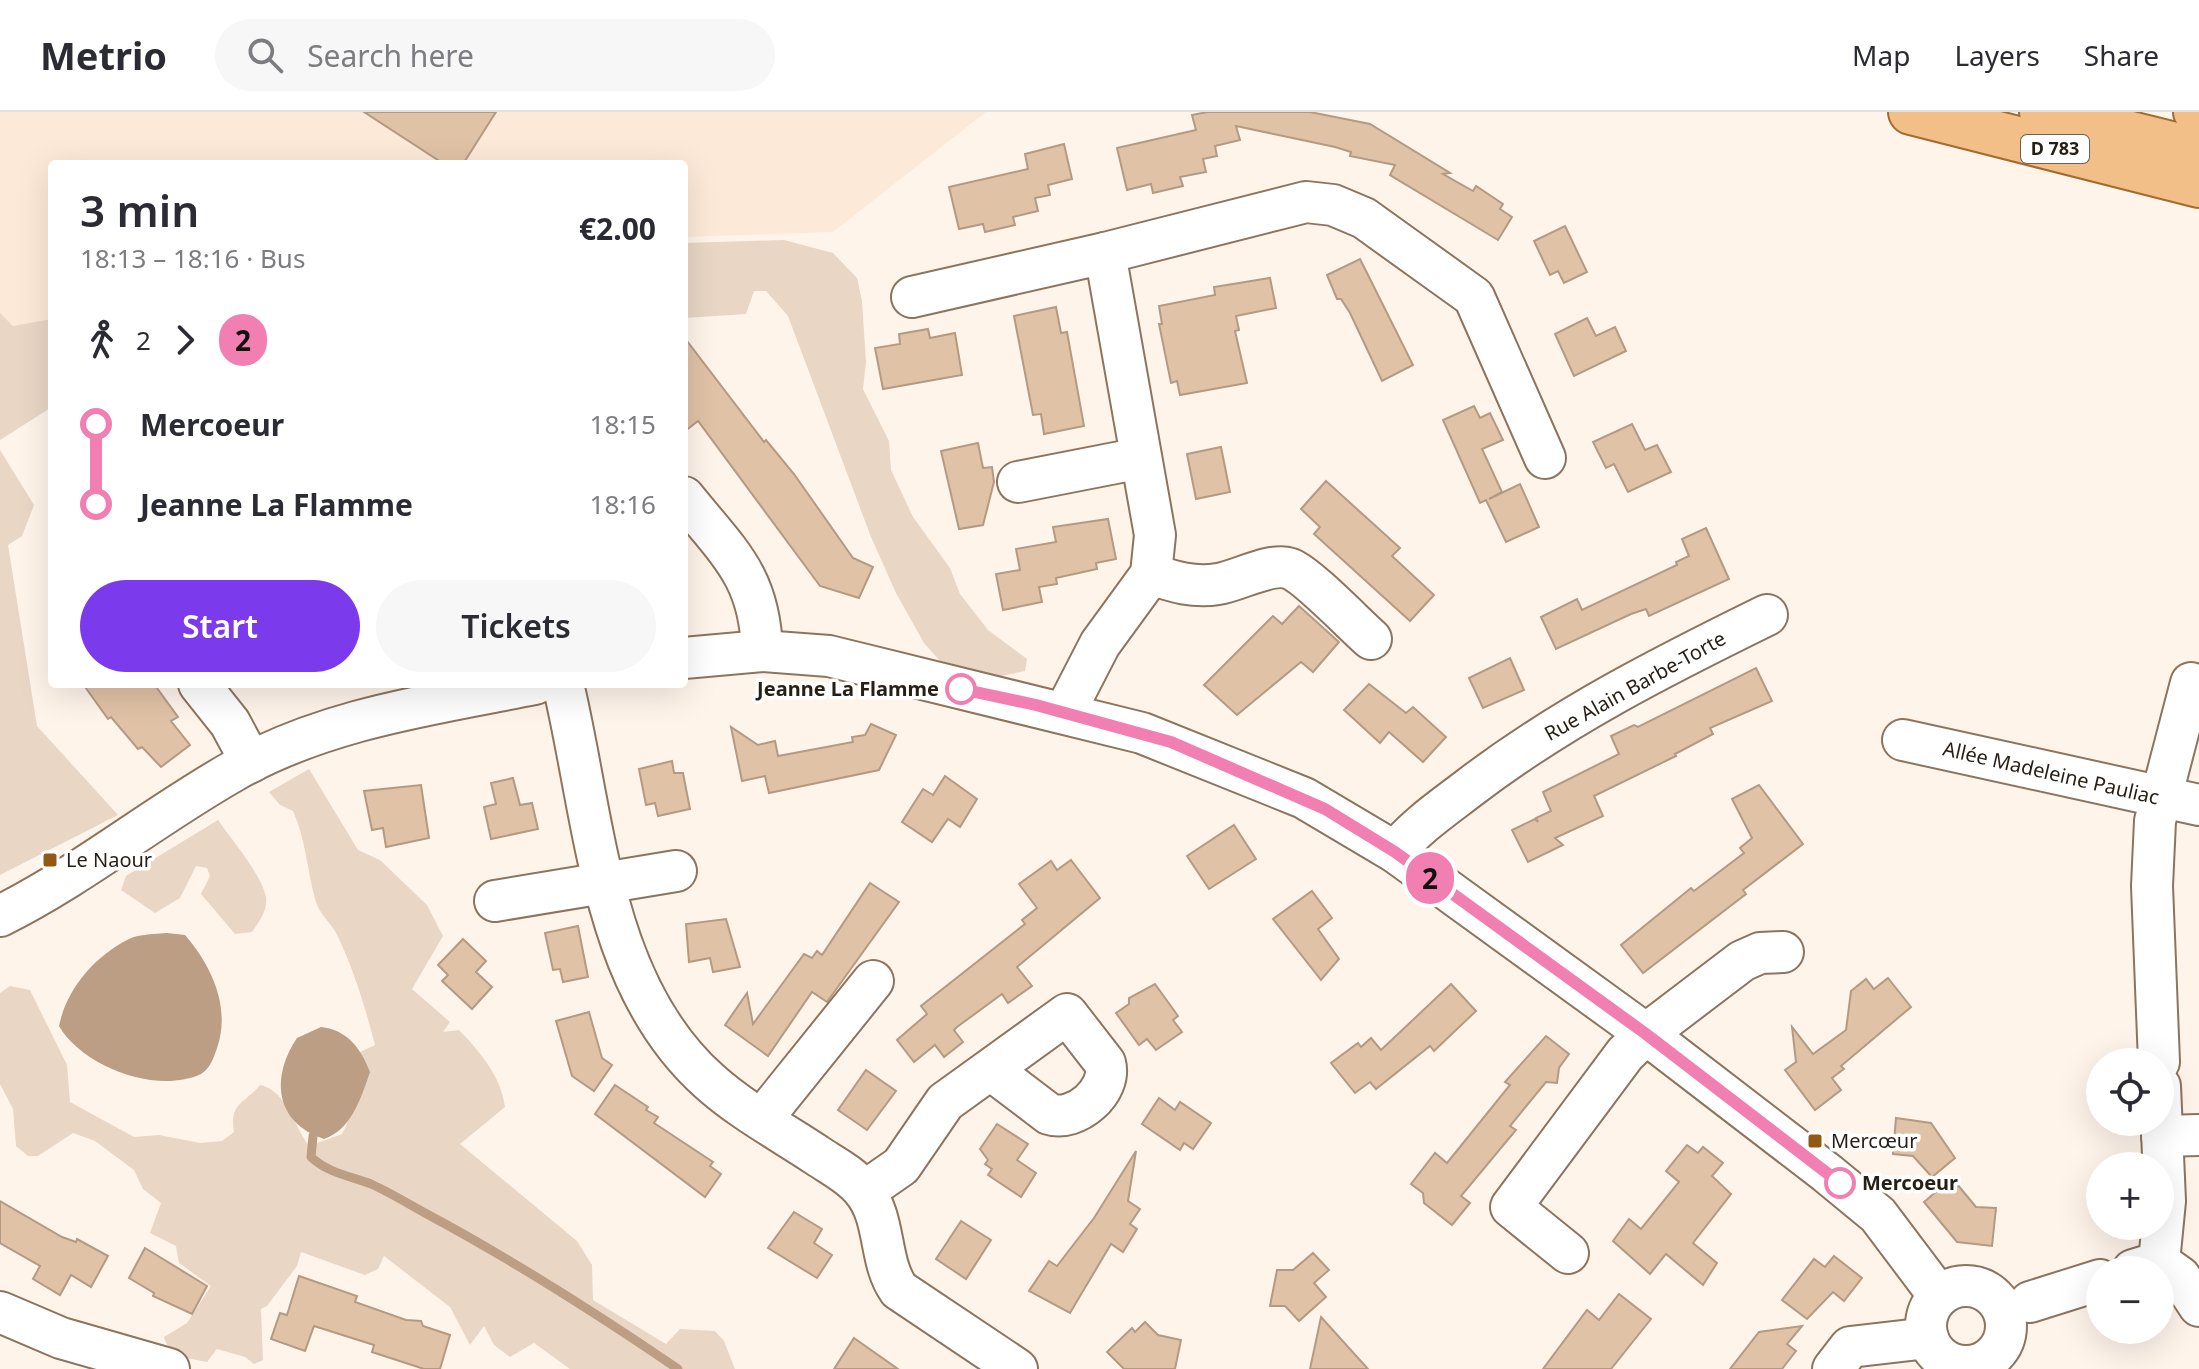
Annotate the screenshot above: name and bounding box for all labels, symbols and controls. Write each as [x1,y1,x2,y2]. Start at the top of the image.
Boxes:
search box [215,19,775,91]
text: Metrio [40,29,167,81]
icon: search [243,33,287,77]
text: Search here [307,35,474,76]
text: Map [1852,36,1910,74]
text: Layers [1954,36,2040,74]
text: Share [2084,36,2159,74]
road number: D 783 [2021,135,2089,163]
text: 3 min [80,180,199,240]
text: €2.00 [579,208,656,249]
text: 18:13 – 18:16 · Bus [80,240,305,276]
icon: walk [80,318,124,362]
icon: forward [163,318,207,362]
text: 2 [235,321,251,359]
text: 2 [136,322,151,358]
text: Mercoeur [140,404,284,445]
text: 18:15 [590,406,656,442]
text: Jeanne La Flamme [140,484,413,525]
text: 18:16 [590,486,656,522]
button: Start [80,580,360,672]
button: Tickets [376,580,656,672]
street label: Rue Alain Barbe-Torte [1539,624,1730,747]
marker: Jeanne La Flamme [946,674,976,704]
place label: Jeanne La Flamme [755,675,939,702]
street label: Allée Madeleine Pauliac [1940,734,2162,811]
place label: Le Naour [66,846,152,873]
marker: Le Naour [41,851,59,869]
line badge: 2 [1404,852,1456,904]
text: 2 [1422,859,1438,897]
map controls [2086,1048,2174,1344]
button: locate [2086,1048,2174,1136]
place label: Mercœur [1831,1127,1917,1154]
marker: Mercœur [1806,1132,1824,1150]
button: + [2086,1152,2174,1240]
marker: Mercoeur [1825,1168,1855,1198]
place label: Mercoeur [1862,1169,1958,1196]
button: − [2086,1256,2174,1344]

